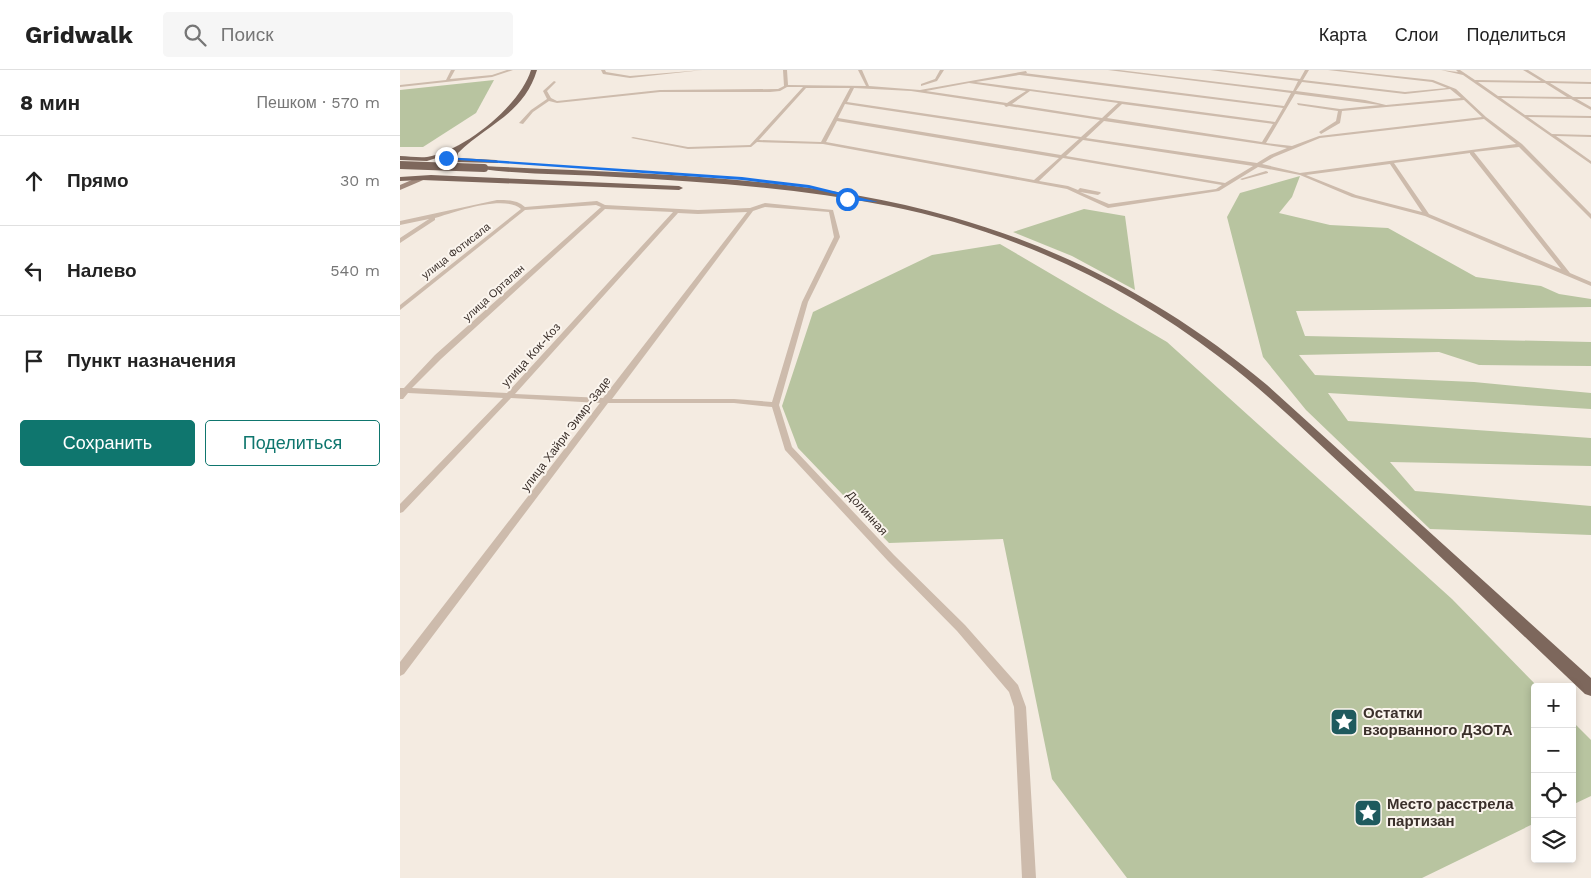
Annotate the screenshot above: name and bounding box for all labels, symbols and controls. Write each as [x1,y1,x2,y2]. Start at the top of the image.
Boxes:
search box [163,12,513,57]
text: Gridwalk [25,21,133,49]
icon: search [181,21,209,49]
text: Поиск [221,23,273,46]
text: Карта [1319,24,1367,45]
text: Слои [1395,24,1439,45]
text: Поделиться [1467,24,1566,45]
text: 8 мин [20,90,80,115]
text: Пешком · 570 m [257,93,380,112]
route end [435,147,458,170]
icon: ahead [20,167,48,195]
text: Прямо [67,169,129,192]
text: 30 m [340,171,380,190]
route start [836,188,859,211]
street label: улица Фотисала [419,220,494,282]
icon: left [20,257,48,285]
text: Налево [67,259,137,282]
text: 540 m [330,261,380,280]
street label: улица Орталан [461,262,527,324]
street label: улица Кок-Коз [499,320,564,390]
icon: arrive [20,347,48,375]
text: Пункт назначения [67,349,236,372]
street label: улица Хайри Эимр-Заде [518,374,614,494]
button: Сохранить [20,420,195,466]
button: Поделиться [205,420,380,466]
street label: Долинная [843,488,891,538]
map controls [1531,683,1576,863]
button: + [1531,683,1576,728]
place label: Остатки взорванного ДЗОТА [1363,704,1513,739]
place icon: Остатки взорванного ДЗОТА [1329,707,1359,737]
button: − [1531,728,1576,773]
button: locate [1531,773,1576,818]
place label: Место расстрела партизан [1387,795,1514,830]
place icon: Место расстрела партизан [1353,798,1383,828]
button: layers [1531,818,1576,863]

